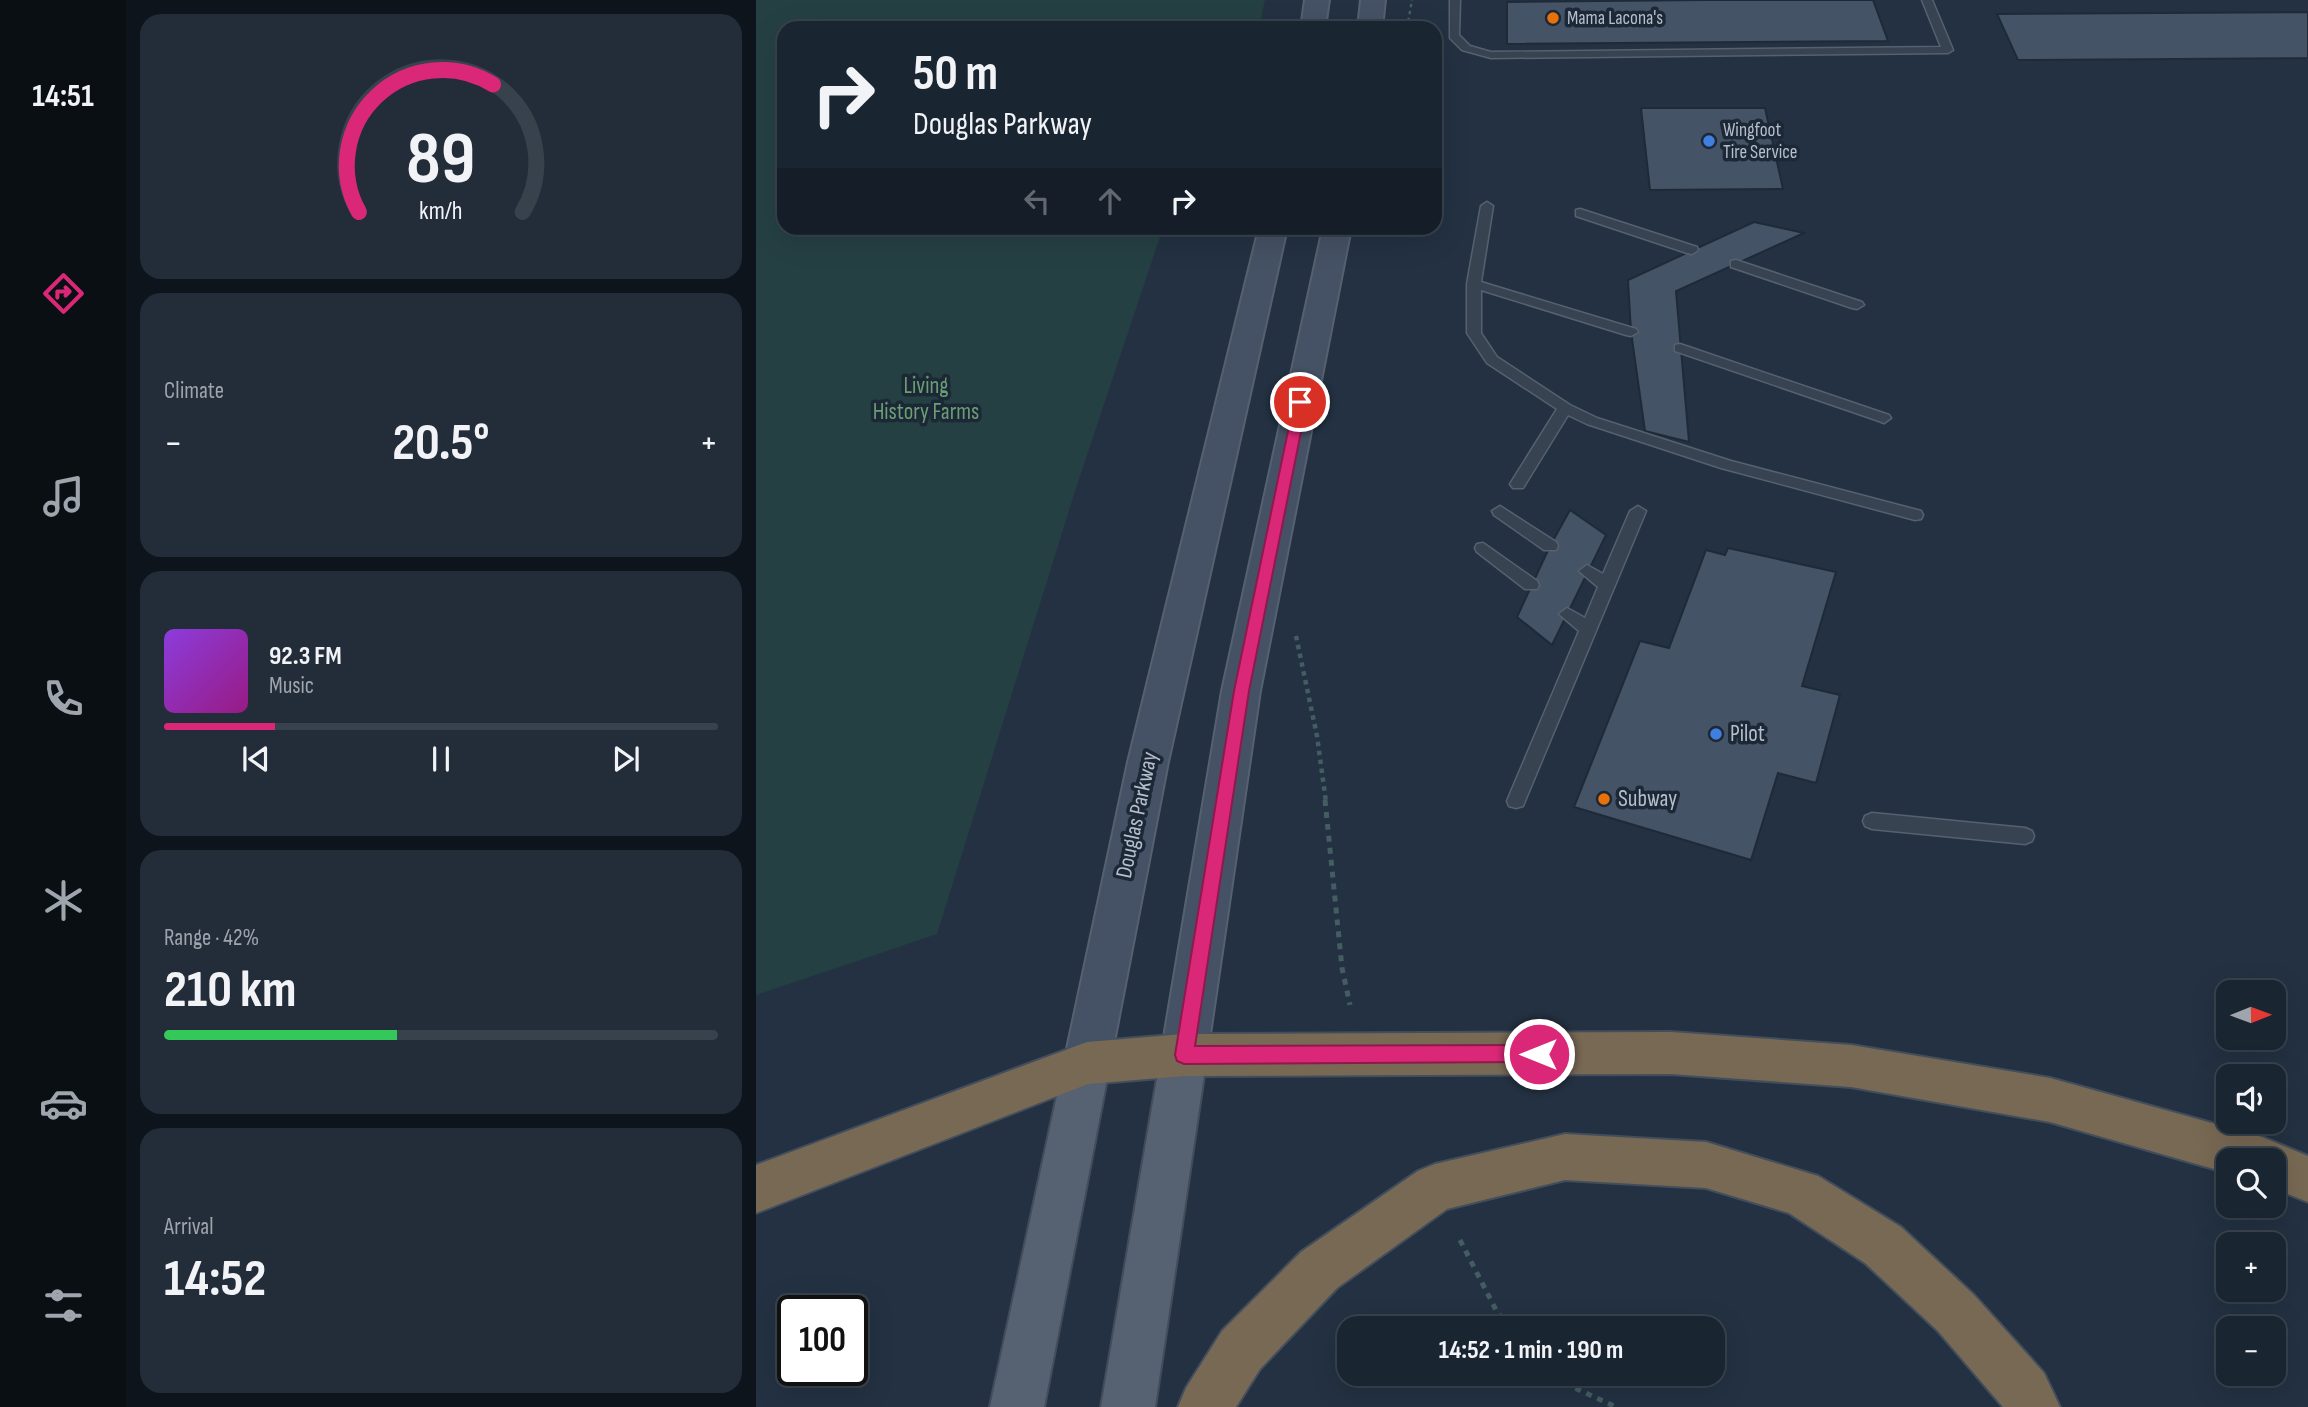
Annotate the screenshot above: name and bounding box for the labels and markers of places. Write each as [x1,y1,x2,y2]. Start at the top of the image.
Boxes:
place label: Mama Lacona's [1567,7,1663,30]
marker: Mama Lacona's [1545,10,1561,26]
place label: Wingfoot Tire Service [1723,119,1797,164]
marker: Wingfoot Tire Service [1701,133,1717,149]
pin [1270,372,1330,432]
place label: Pilot [1730,720,1765,748]
marker: Pilot [1708,726,1724,742]
place label: Subway [1618,785,1677,813]
marker: Subway [1596,791,1612,807]

